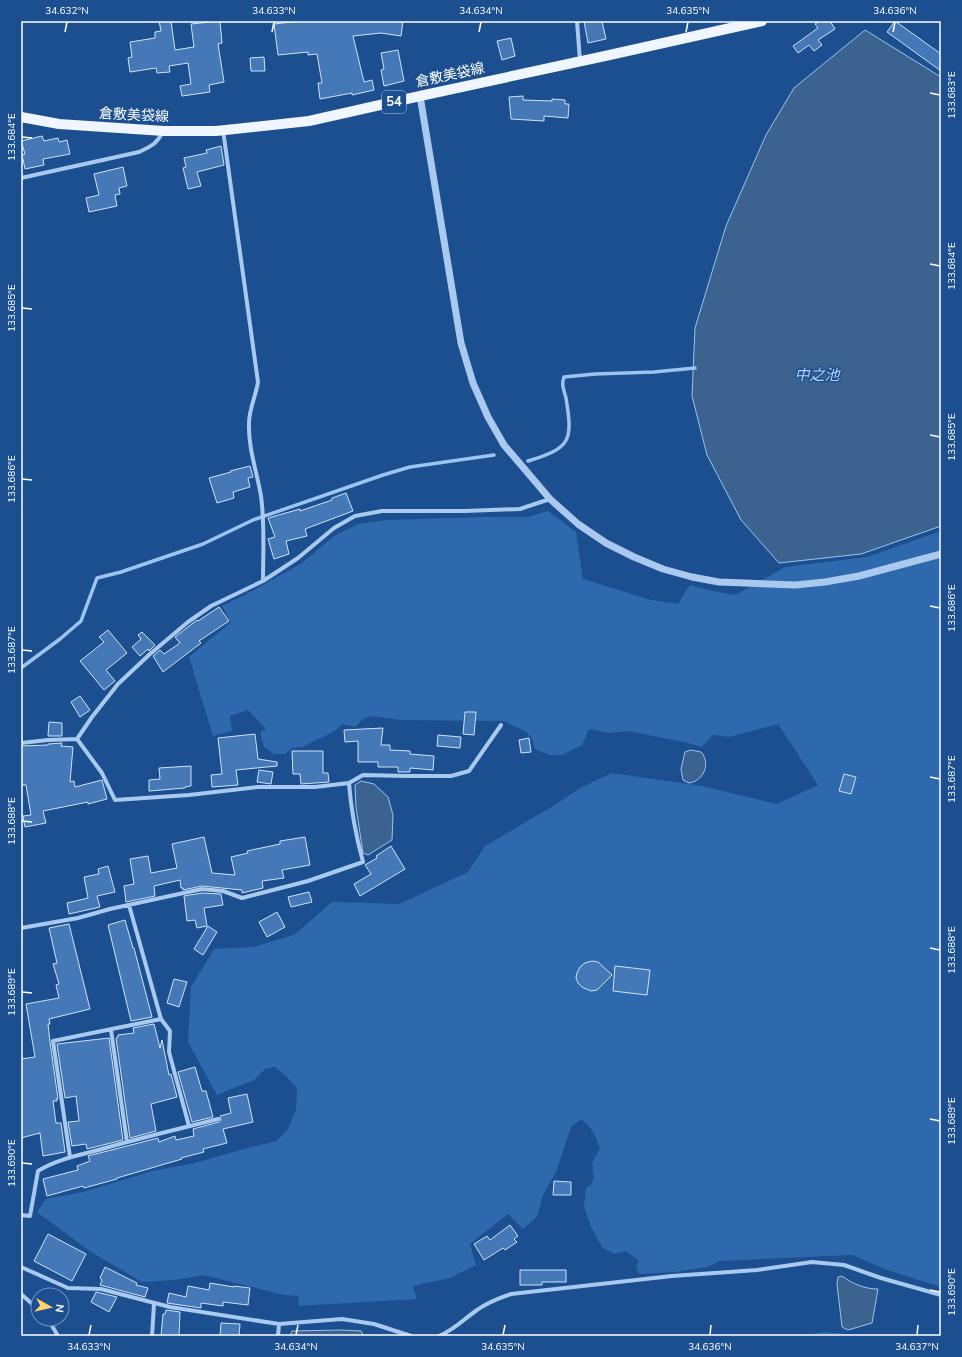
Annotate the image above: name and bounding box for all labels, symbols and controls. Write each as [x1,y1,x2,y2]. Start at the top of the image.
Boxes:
text: 34.632°N [45,4,89,18]
text: 34.633°N [252,4,296,18]
text: 34.634°N [459,4,503,18]
text: 34.635°N [666,4,710,18]
text: 34.636°N [873,4,917,18]
street label: 倉敷美袋線 [414,58,486,92]
text: 133.683°E [945,71,959,119]
road number: 54 [382,91,406,113]
street label: 倉敷美袋線 [99,104,169,126]
text: 133.684°E [5,113,19,161]
text: 133.684°E [945,242,959,290]
text: 133.685°E [5,284,19,332]
water label: 中之池 [794,365,841,385]
text: 133.685°E [945,413,959,461]
text: 133.686°E [5,455,19,503]
text: 133.686°E [945,584,959,632]
text: 133.687°E [5,626,19,674]
text: 133.687°E [945,755,959,803]
text: 133.688°E [5,797,19,845]
text: 133.688°E [945,926,959,974]
text: 133.689°E [5,968,19,1016]
text: 133.689°E [945,1097,959,1145]
text: 133.690°E [5,1139,19,1187]
text: 133.690°E [945,1268,959,1316]
north arrow [30,1287,70,1327]
text: N [51,1303,67,1313]
text: 34.633°N [67,1340,111,1354]
text: 34.634°N [274,1340,318,1354]
text: 34.635°N [481,1340,525,1354]
text: 34.636°N [688,1340,732,1354]
text: 34.637°N [895,1340,939,1354]

